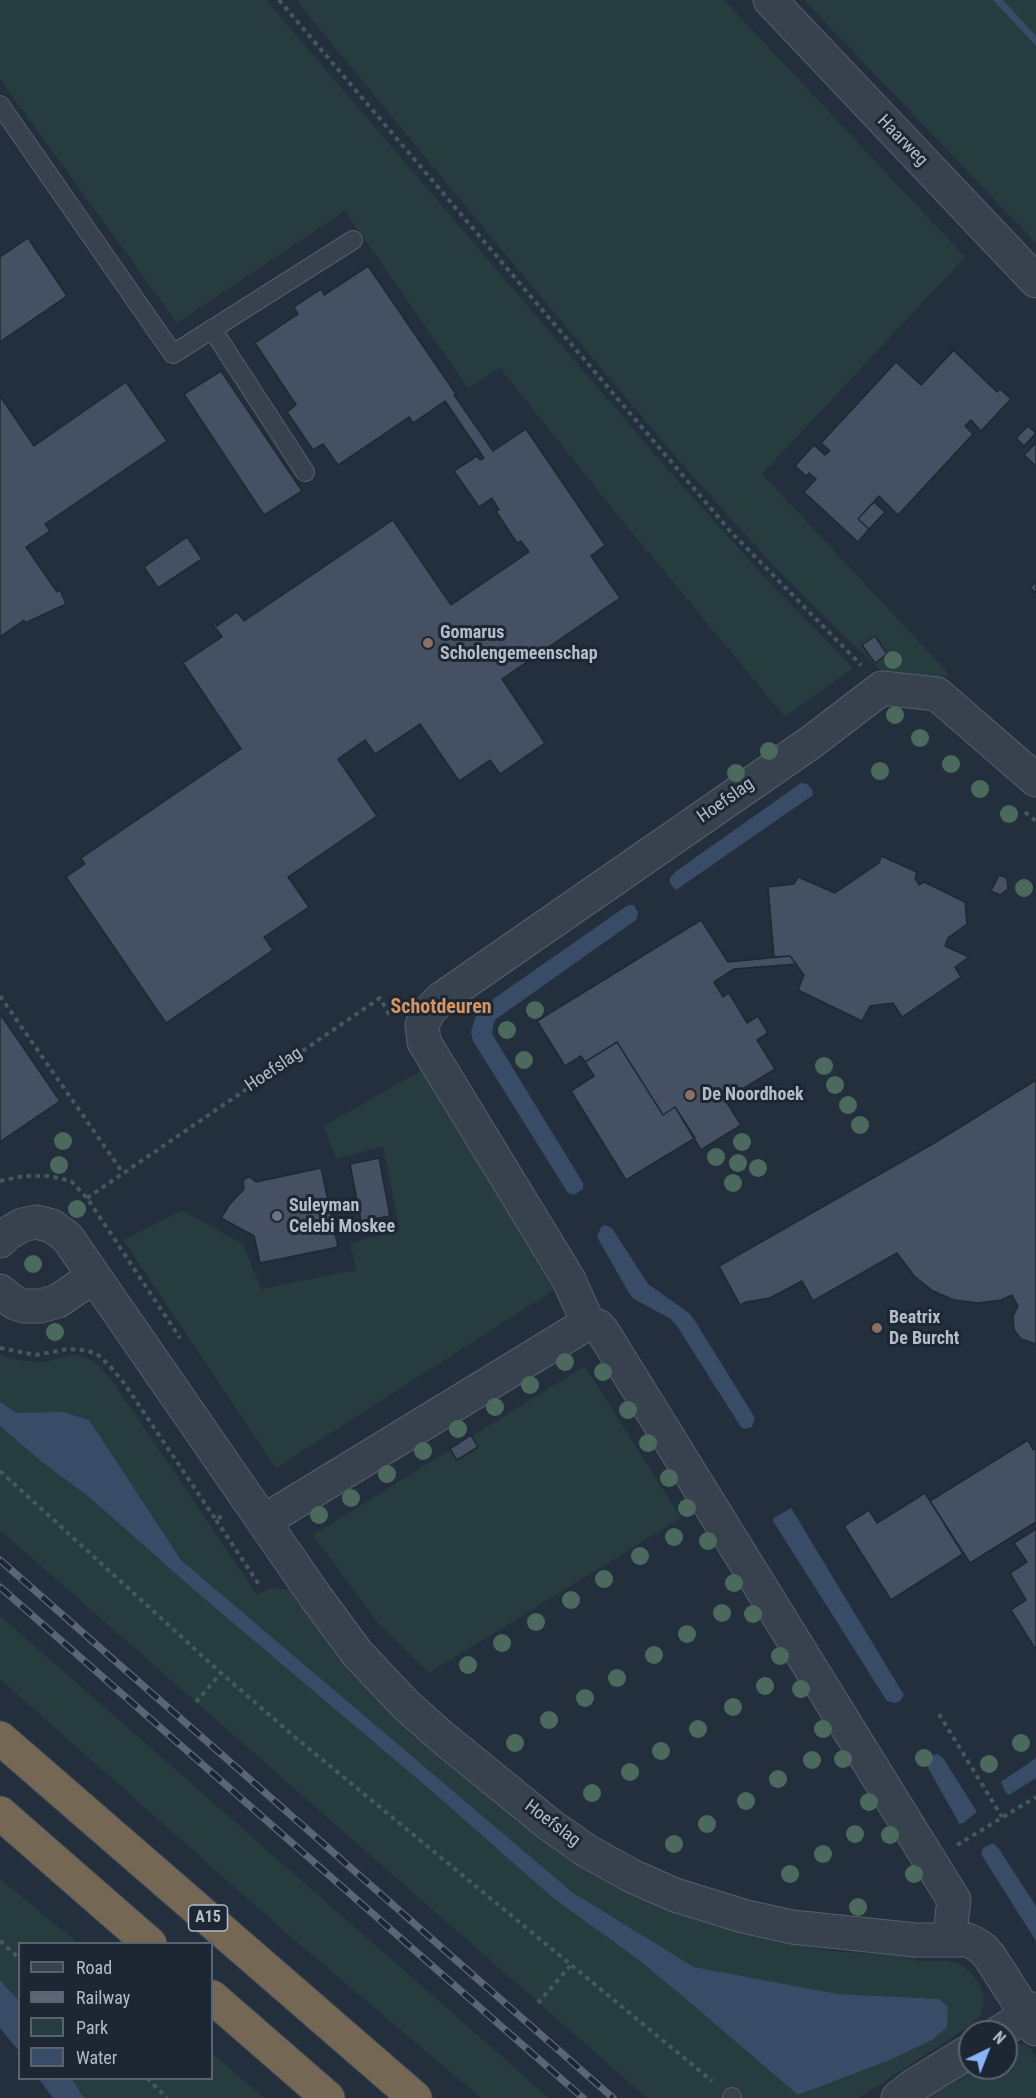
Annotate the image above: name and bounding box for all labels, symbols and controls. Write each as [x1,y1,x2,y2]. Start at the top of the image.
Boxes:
street label: Haarweg [872,111,932,171]
place label: Gomarus Scholengemeenschap [440,622,598,664]
marker: Gomarus Scholengemeenschap [421,636,435,650]
street label: Hoefslag [694,774,758,828]
district label: Schotdeuren [390,996,492,1020]
street label: Hoefslag [241,1043,307,1097]
place label: De Noordhoek [702,1084,804,1106]
marker: De Noordhoek [683,1088,697,1102]
place label: Suleyman Celebi Moskee [289,1195,395,1238]
marker: Suleyman Celebi Moskee [270,1209,284,1223]
place label: Beatrix De Burcht [889,1307,959,1350]
marker: Beatrix De Burcht [870,1321,884,1335]
street label: Hoefslag [520,1796,584,1852]
road number: A15 [188,1905,228,1931]
legend [18,1942,213,2080]
text: Road [76,1957,112,1978]
text: Railway [76,1987,130,2008]
text: Park [76,2017,108,2038]
north arrow [958,2020,1018,2080]
text: N [989,2028,1009,2048]
text: Water [76,2047,117,2068]

